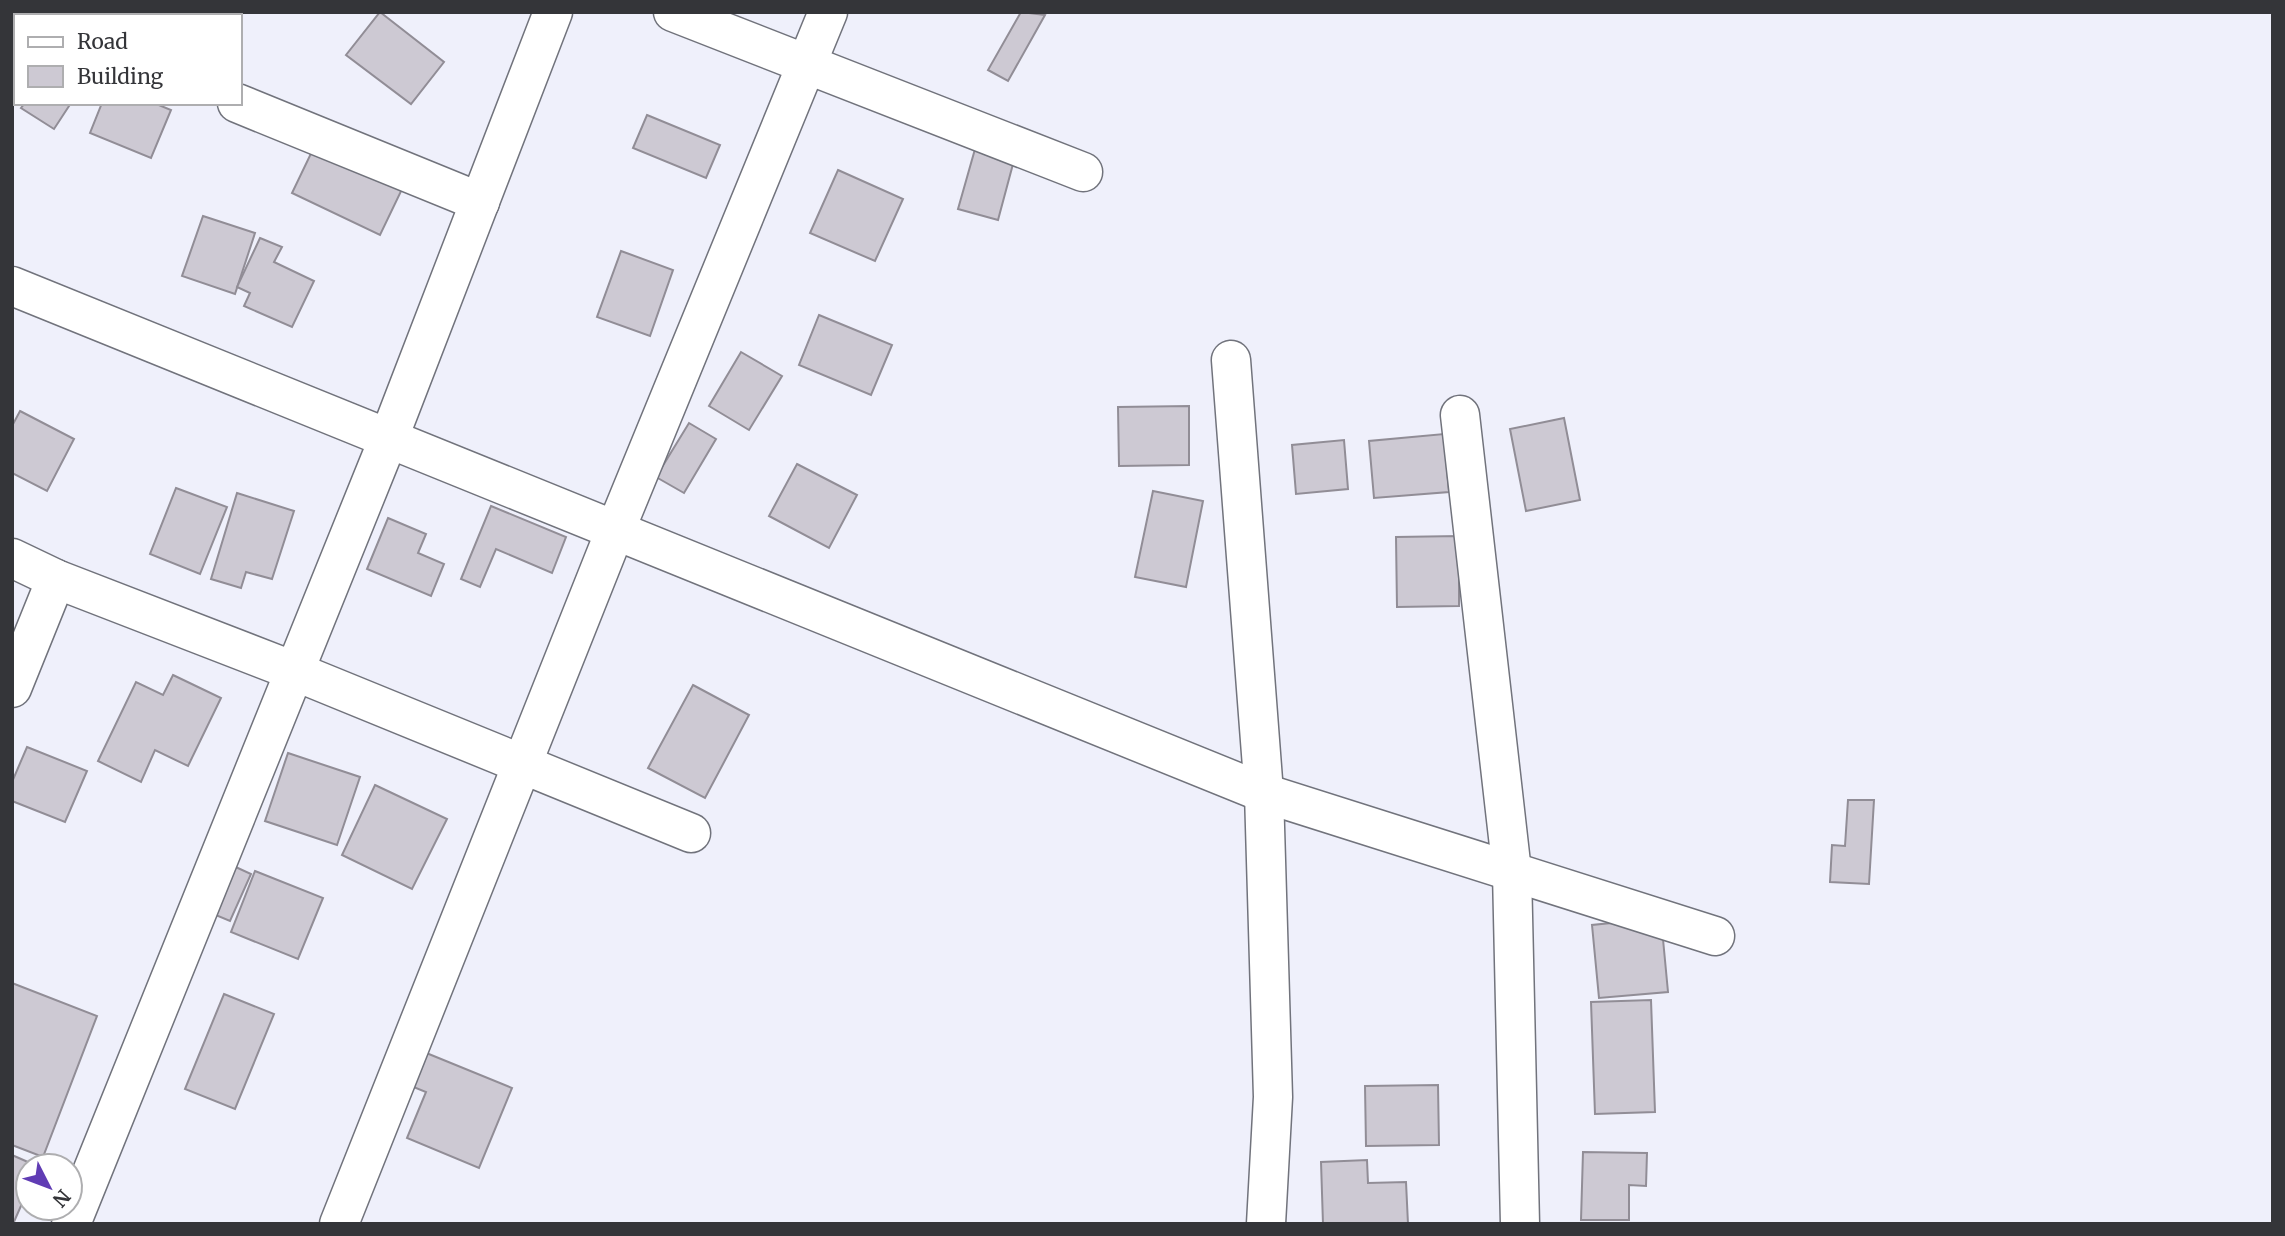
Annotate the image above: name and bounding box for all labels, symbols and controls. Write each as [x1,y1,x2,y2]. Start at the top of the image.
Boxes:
legend [14,14,242,105]
text: Road [77,28,128,55]
text: Building [77,63,164,90]
north arrow [14,1152,84,1222]
text: N [48,1185,76,1212]

